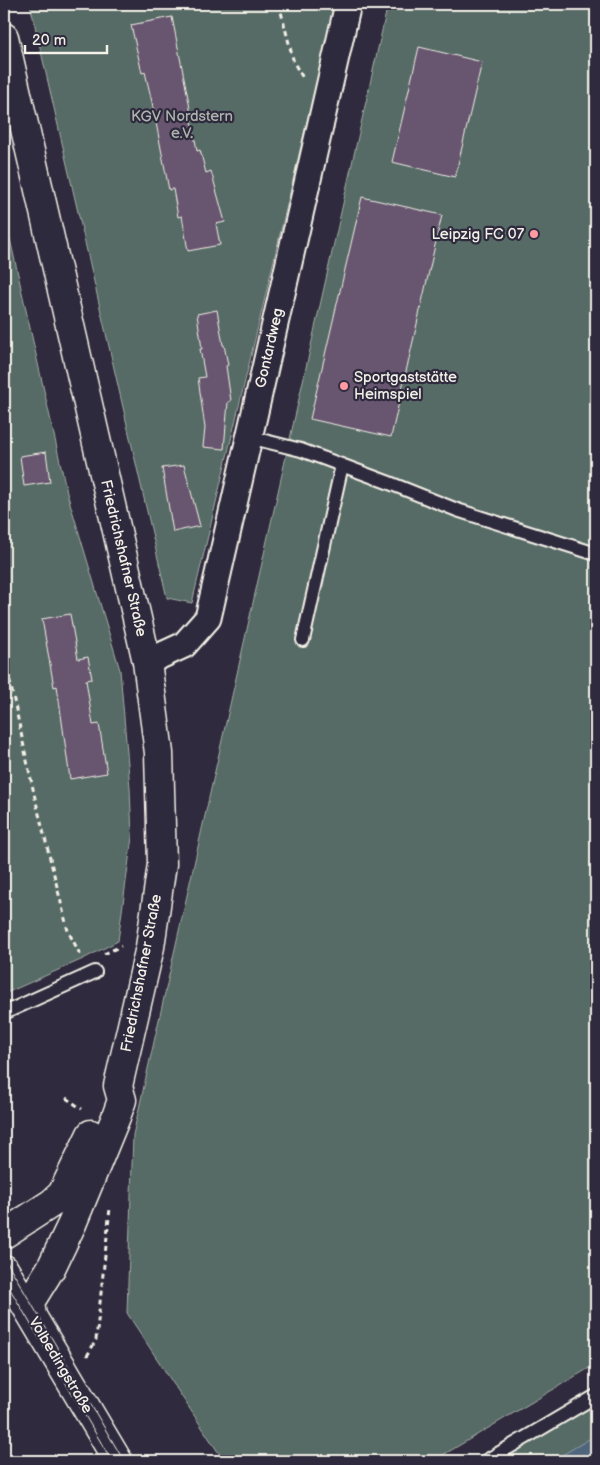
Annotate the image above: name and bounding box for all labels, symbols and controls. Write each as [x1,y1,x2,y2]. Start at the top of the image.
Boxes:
scale bar [25,22,108,54]
text: 20 m [32,31,66,50]
park label: KGV Nordstern e.V. [131,107,233,143]
place label: Leipzig FC 07 [432,225,525,244]
marker: Leipzig FC 07 [528,228,540,240]
street label: Gontardweg [251,306,288,390]
place label: Sportgaststätte Heimspiel [354,368,457,404]
marker: Sportgaststätte Heimspiel [338,380,350,392]
street label: Friedrichshafner Straße [96,478,151,639]
street label: Friedrichshafner Straße [117,892,166,1054]
street label: Volbedingstraße [24,1313,97,1417]

